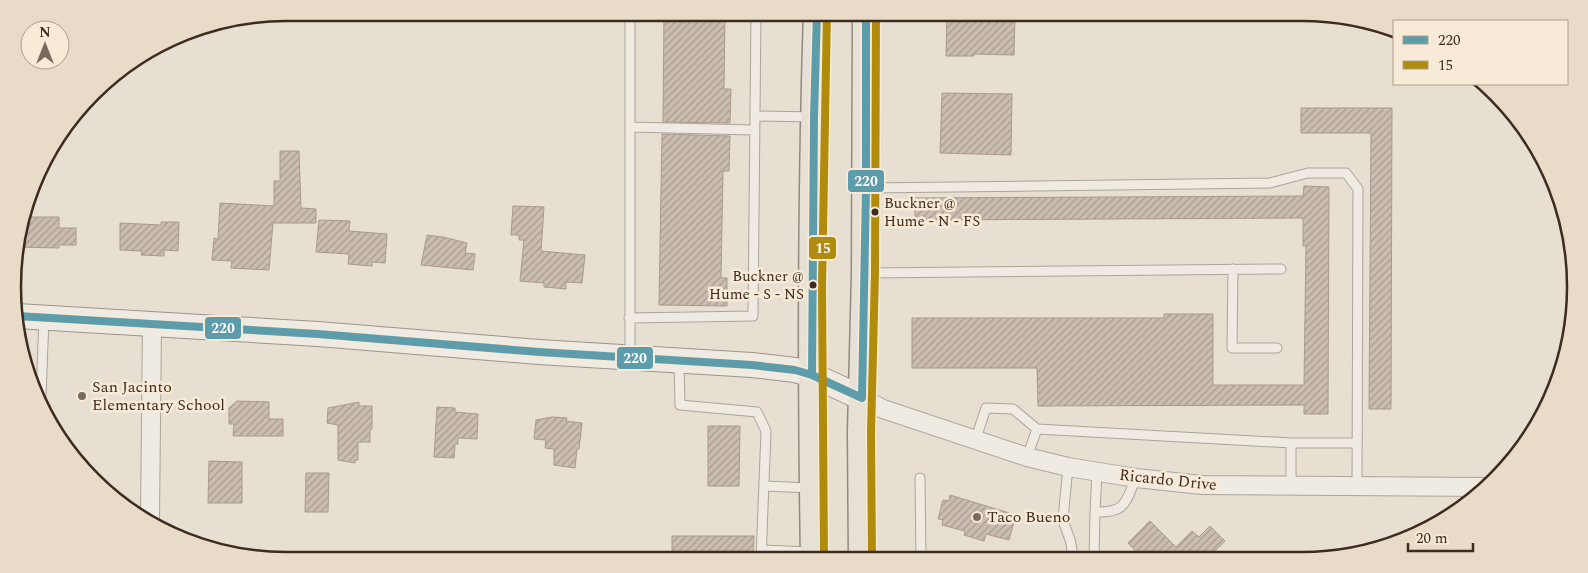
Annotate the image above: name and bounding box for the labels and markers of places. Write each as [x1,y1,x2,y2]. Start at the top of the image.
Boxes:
place label: Buckner @ Hume - N - FS [884,192,980,233]
marker: Buckner @ Hume - N - FS [870,207,880,217]
place label: Buckner @ Hume - S - NS [709,265,804,306]
marker: Buckner @ Hume - S - NS [808,280,818,290]
place label: San Jacinto Elementary School [92,375,225,417]
marker: San Jacinto Elementary School [76,390,88,402]
place label: Taco Bueno [987,505,1070,529]
marker: Taco Bueno [971,511,983,523]

